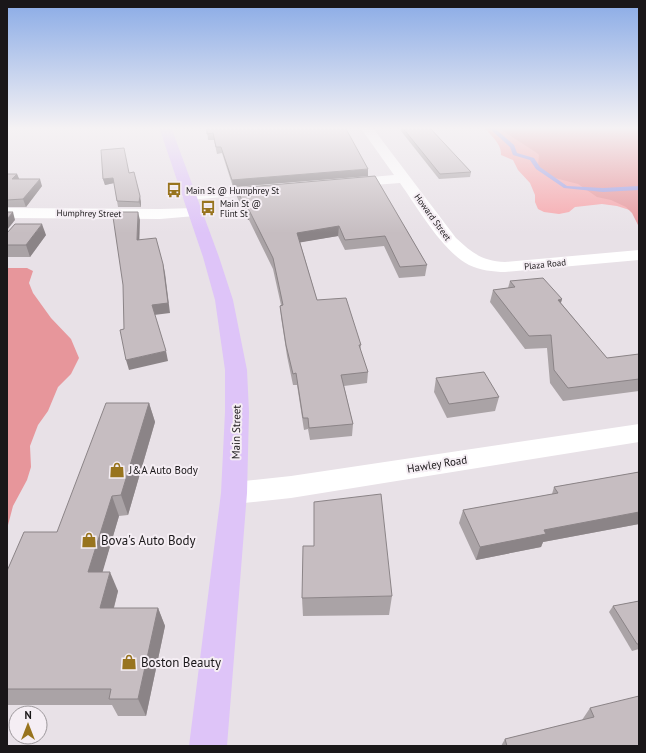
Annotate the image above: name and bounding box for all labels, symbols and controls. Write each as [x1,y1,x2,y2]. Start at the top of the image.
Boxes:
bus stop icon: Main St @ Humphrey St [165,181,183,199]
place label: Main St @ Humphrey St [186,185,279,196]
street label: Howard Street [412,191,454,243]
place label: Main St @ Flint St [220,198,261,219]
bus stop icon: Main St @ Flint St [199,199,217,217]
street label: Humphrey Street [57,207,121,219]
street label: Plaza Road [524,256,567,272]
street label: Main Street [229,405,243,459]
street label: Hawley Road [406,452,468,476]
shop icon: J&A Auto Body [108,461,126,479]
place label: J&A Auto Body [128,463,199,477]
shop icon: Bova's Auto Body [80,531,98,549]
place label: Bova's Auto Body [101,532,196,549]
shop icon: Boston Beauty [120,653,138,671]
place label: Boston Beauty [141,654,221,671]
north arrow [8,705,48,745]
text: N [24,708,32,722]

